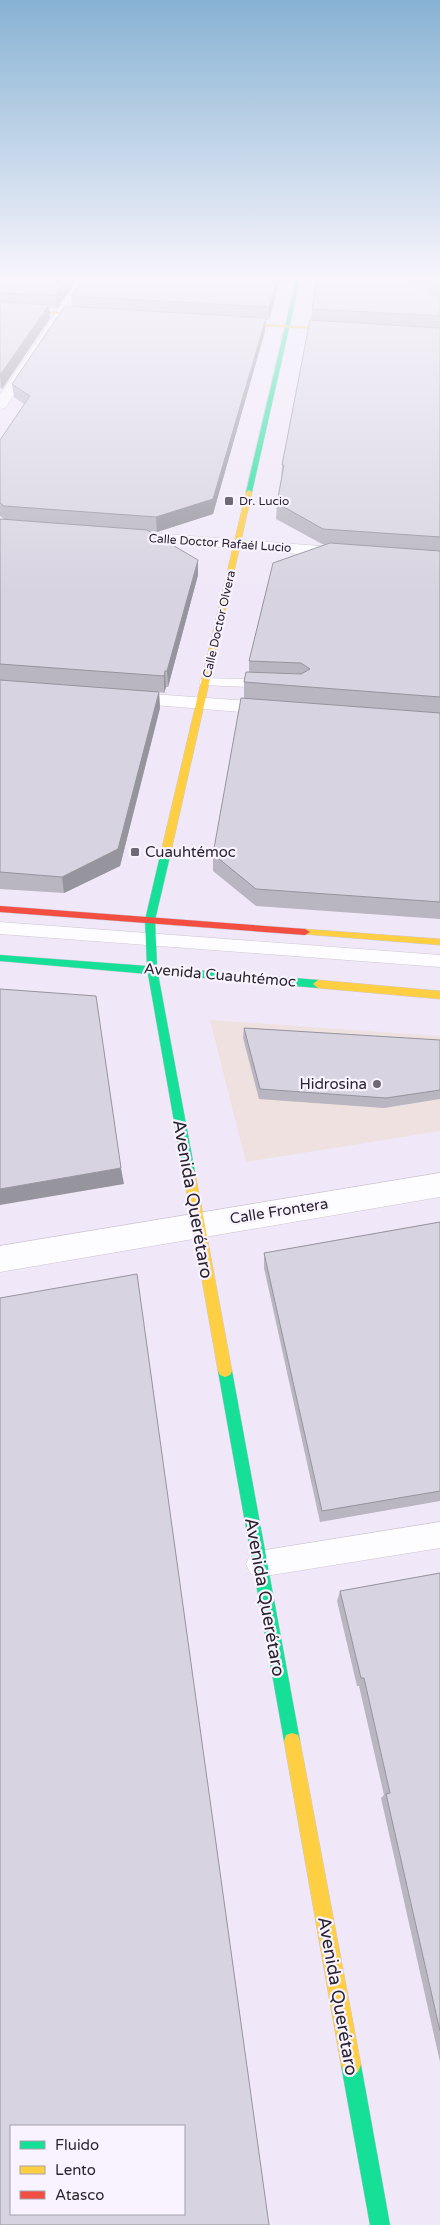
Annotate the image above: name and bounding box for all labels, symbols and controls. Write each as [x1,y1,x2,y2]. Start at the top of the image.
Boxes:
place label: Dr. Lucio [239,494,289,508]
marker: Dr. Lucio [223,495,235,507]
street label: Calle Doctor Rafaél Lucio [148,531,292,555]
street label: Calle Doctor Olvera [200,569,238,679]
place label: Cuauhtémoc [145,843,236,861]
marker: Cuauhtémoc [129,846,141,858]
street label: Avenida Cuauhtémoc [143,959,297,991]
place label: Hidrosina [299,1075,367,1093]
marker: Hidrosina [371,1078,383,1090]
street label: Avenida Querétaro [168,1118,218,1280]
street label: Calle Frontera [229,1194,329,1228]
street label: Avenida Querétaro [240,1516,290,1678]
street label: Avenida Querétaro [313,1915,363,2077]
legend [10,2125,185,2215]
text: Fluido [55,2136,99,2154]
text: Lento [55,2161,96,2179]
text: Atasco [55,2186,104,2204]

